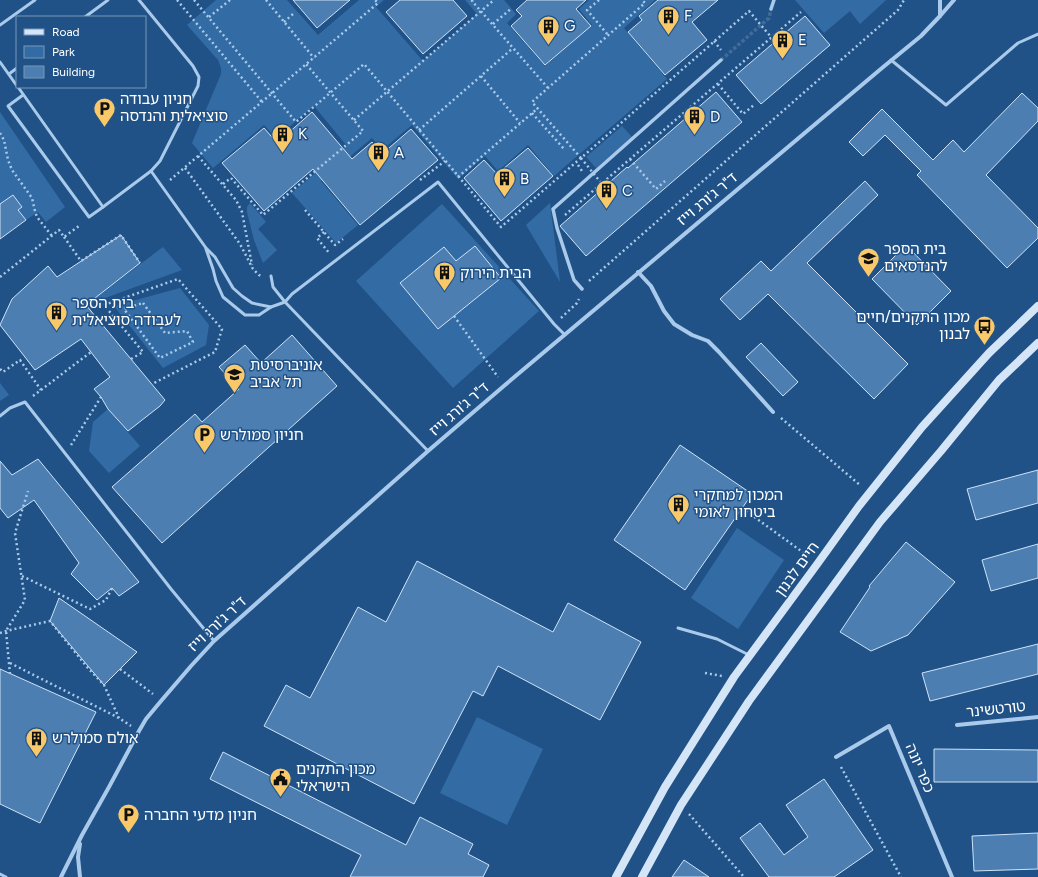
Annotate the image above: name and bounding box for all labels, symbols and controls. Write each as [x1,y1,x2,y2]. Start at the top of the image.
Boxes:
building icon: F [655,3,681,36]
place label: F [684,7,692,25]
building icon: G [535,13,561,46]
legend [16,16,146,88]
place label: G [564,17,575,35]
text: Road [52,25,80,39]
building icon: E [770,27,796,60]
place label: E [798,31,807,49]
text: Park [52,45,75,59]
text: Building [52,65,95,79]
place label: חניון עבודה סוציאלית והנדסה [120,90,228,125]
parking icon: חניון עבודה סוציאלית והנדסה [92,95,118,128]
building icon: D [682,104,708,137]
place label: D [710,108,720,126]
building icon: K [269,121,295,154]
place label: K [298,125,308,143]
building icon: A [365,140,391,173]
place label: A [394,144,404,162]
building icon: B [491,166,517,199]
street label: ד"ר ג'ורג וייז [673,169,741,229]
place label: B [520,170,529,188]
building icon: C [594,178,620,211]
place label: C [622,182,633,200]
place label: בית הספר להנדסאים [884,240,948,275]
school or university icon: בית הספר להנדסאים [856,245,882,278]
building icon: הבית הירוק [432,260,458,293]
place label: הבית הירוק [460,264,531,282]
place label: בית הספר לעבודה סוציאלית [72,294,181,329]
building icon: בית הספר לעבודה סוציאלית [44,299,70,332]
place label: מכון התקנים/חיים לבנון [856,308,970,343]
bus stop icon: מכון התקנים/חיים לבנון [972,313,998,346]
place label: אוניברסיטת תל אביב [250,356,323,391]
school or university icon: אוניברסיטת תל אביב [222,361,248,394]
street label: ד"ר ג'ורג וייז [426,378,492,440]
parking icon: חניון סמולרש [192,422,218,455]
place label: חניון סמולרש [220,426,304,444]
place label: המכון למחקרי ביטחון לאומי [694,486,783,521]
building icon: המכון למחקרי ביטחון לאומי [665,491,691,524]
street label: חיים לבנון [771,538,823,600]
street label: ד"ר ג'ורג וייז [184,593,250,655]
street label: טורטשינר [965,697,1027,721]
building icon: אולם סמולרש [23,725,49,758]
place label: אולם סמולרש [52,729,138,747]
street label: כפר יונה [902,741,939,796]
place label: מכון התקנים הישראלי [296,760,375,795]
public building icon: מכון התקנים הישראלי [268,765,294,798]
parking icon: חניון מדעי החברה [115,802,141,835]
place label: חניון מדעי החברה [144,806,257,824]

